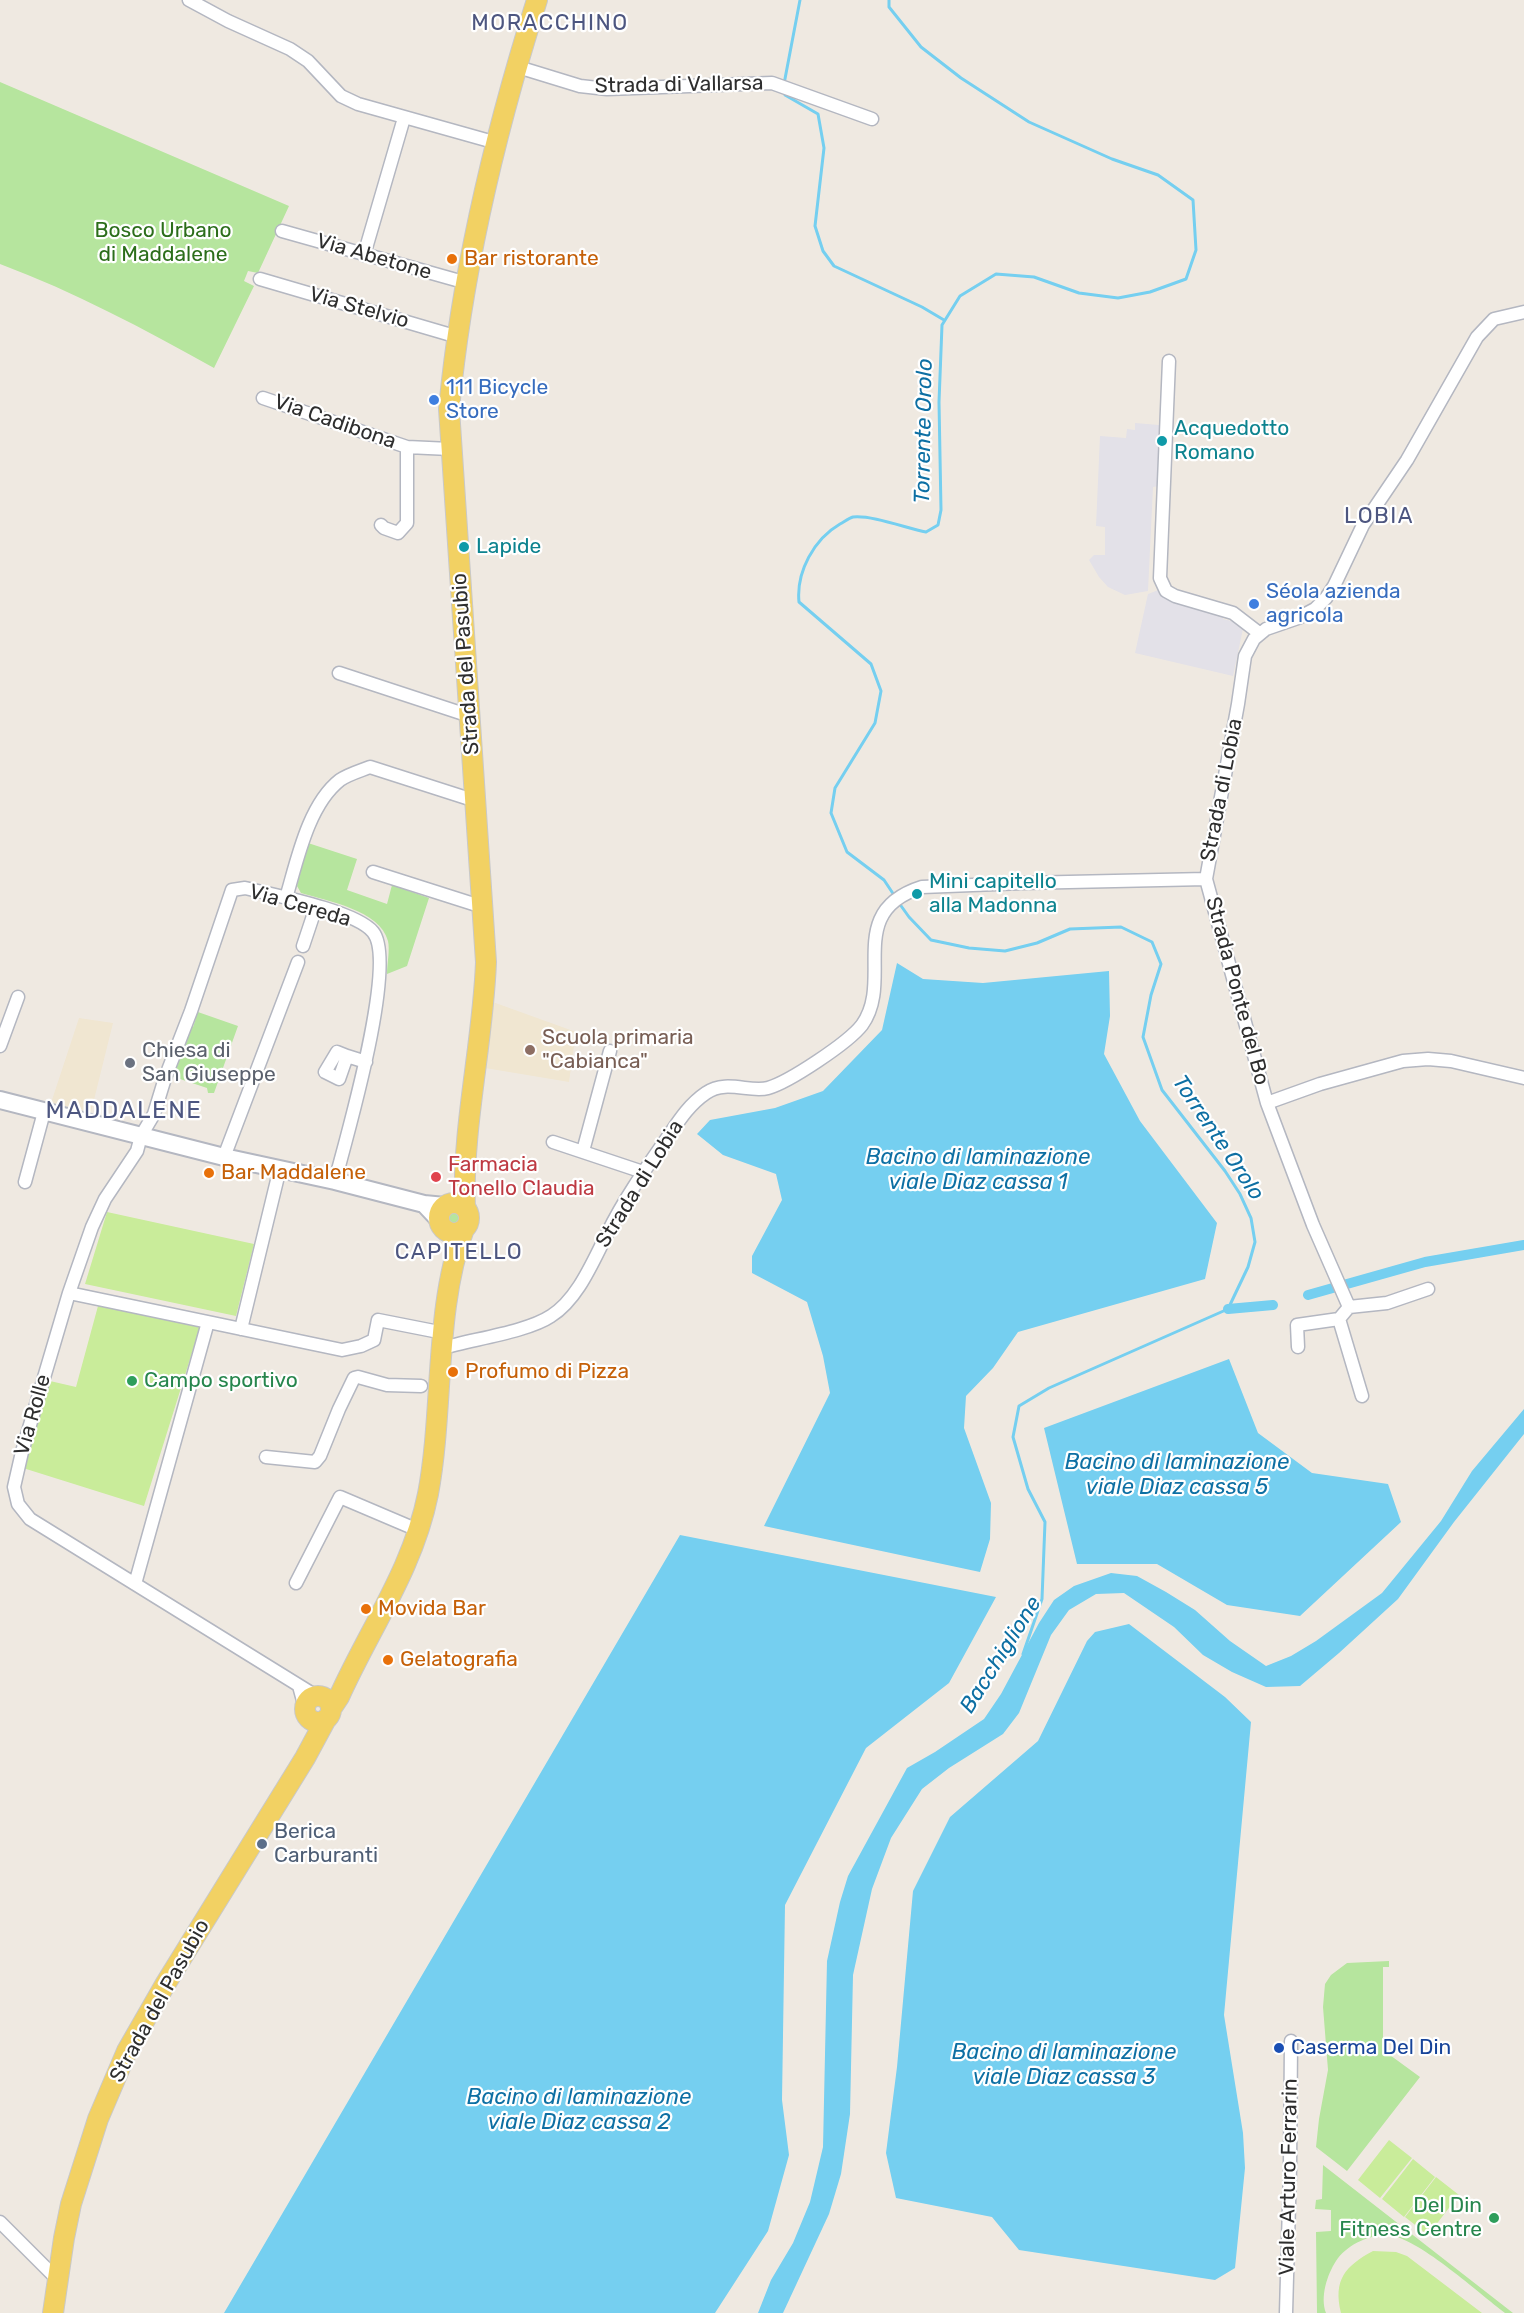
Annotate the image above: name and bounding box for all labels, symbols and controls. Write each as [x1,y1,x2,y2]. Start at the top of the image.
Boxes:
district label: MORACCHINO [471,11,629,37]
street label: Strada di Vallarsa [594,71,764,99]
park label: Bosco Urbano di Maddalene [94,218,232,268]
street label: Via Abetone [314,229,434,285]
place label: Bar ristorante [464,246,599,272]
marker: Bar ristorante [445,252,459,266]
street label: Via Stelvio [306,282,412,334]
water label: Torrente Orolo [910,358,938,504]
place label: 111 Bicycle Store [446,375,548,425]
street label: Via Cadibona [271,389,399,455]
marker: 111 Bicycle Store [427,393,441,407]
place label: Acquedotto Romano [1174,416,1289,466]
marker: Acquedotto Romano [1155,434,1169,448]
district label: LOBIA [1344,504,1414,530]
place label: Lapide [476,534,541,560]
marker: Lapide [457,540,471,554]
street label: Strada del Pasubio [447,572,485,756]
place label: Séola azienda agricola [1266,579,1401,629]
marker: Séola azienda agricola [1247,597,1261,611]
street label: Strada di Lobia [1196,716,1248,864]
place label: Mini capitello alla Madonna [929,869,1057,919]
street label: Via Cereda [246,879,354,933]
marker: Mini capitello alla Madonna [910,887,924,901]
street label: Strada Ponte del Bo [1200,894,1274,1088]
place label: Scuola primaria "Cabianca" [542,1025,694,1075]
place label: Chiesa di San Giuseppe [142,1038,276,1088]
marker: Scuola primaria "Cabianca" [523,1043,537,1057]
marker: Chiesa di San Giuseppe [123,1056,137,1070]
water label: Torrente Orolo [1166,1070,1270,1206]
district label: MADDALENE [46,1097,202,1125]
street label: Strada di Lobia [591,1116,689,1252]
water label: Bacino di laminazione viale Diaz cassa 1 [866,1145,1090,1196]
place label: Farmacia Tonello Claudia [448,1152,595,1202]
place label: Bar Maddalene [221,1160,366,1186]
marker: Bar Maddalene [202,1166,216,1180]
marker: Farmacia Tonello Claudia [429,1170,443,1184]
district label: CAPITELLO [395,1240,523,1266]
place label: Profumo di Pizza [465,1359,629,1385]
marker: Profumo di Pizza [446,1365,460,1379]
place label: Campo sportivo [144,1368,298,1394]
street label: Via Rolle [9,1372,57,1458]
marker: Campo sportivo [125,1374,139,1388]
water label: Bacino di laminazione viale Diaz cassa 5 [1065,1450,1289,1502]
water label: Bacchiglione [955,1592,1047,1718]
place label: Movida Bar [378,1596,486,1622]
marker: Movida Bar [359,1602,373,1616]
place label: Gelatografia [400,1647,518,1673]
marker: Gelatografia [381,1653,395,1667]
place label: Berica Carburanti [274,1819,378,1869]
marker: Berica Carburanti [255,1837,269,1851]
street label: Strada del Pasubio [105,1915,215,2087]
place label: Caserma Del Din [1291,2035,1451,2061]
water label: Bacino di laminazione viale Diaz cassa 3 [952,2040,1176,2092]
marker: Caserma Del Din [1272,2041,1286,2055]
street label: Viale Arturo Ferrarin [1275,2078,1303,2276]
water label: Bacino di laminazione viale Diaz cassa 2 [467,2085,691,2136]
place label: Del Din Fitness Centre [1339,2193,1482,2243]
marker: Del Din Fitness Centre [1487,2211,1501,2225]

